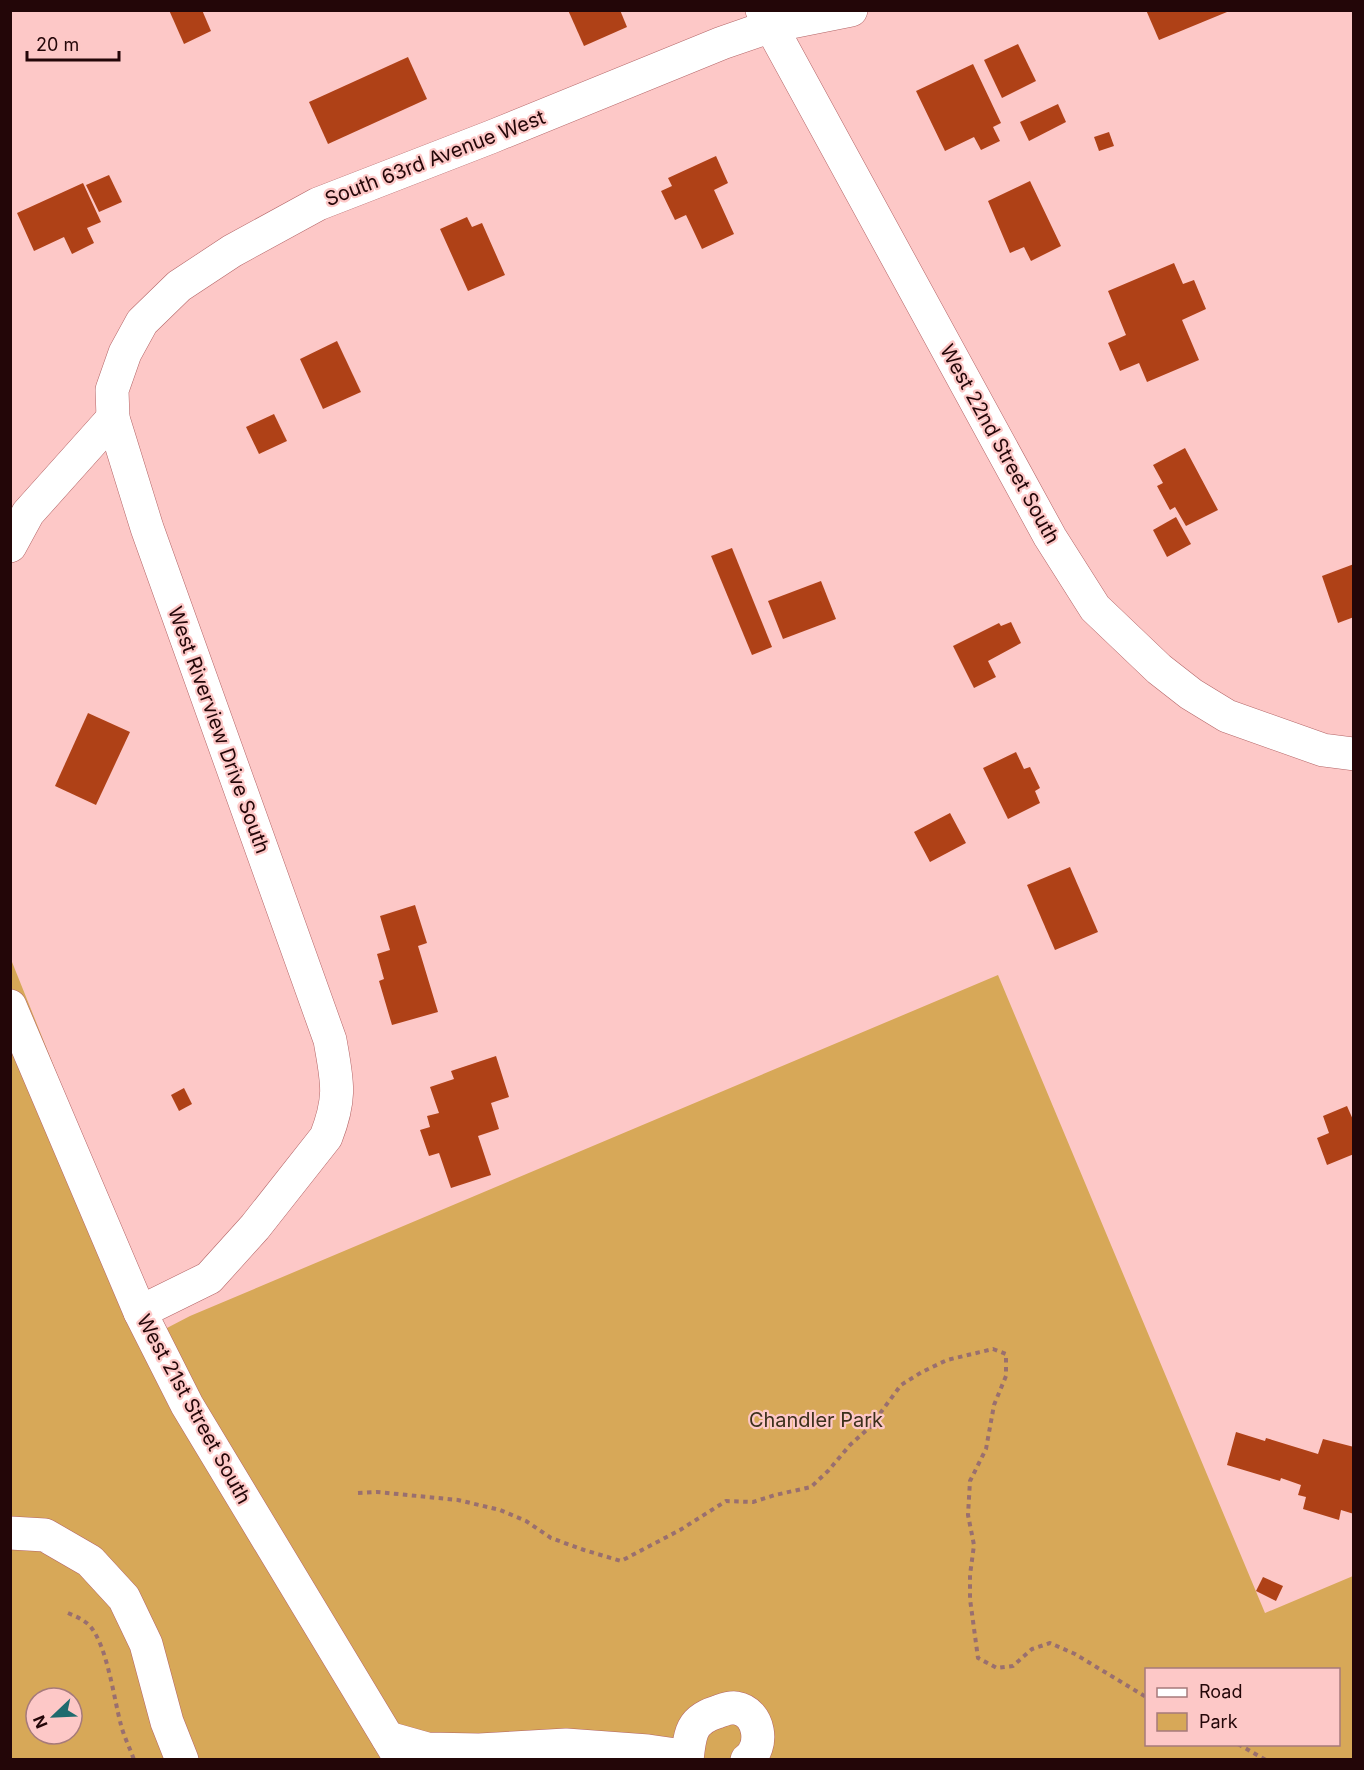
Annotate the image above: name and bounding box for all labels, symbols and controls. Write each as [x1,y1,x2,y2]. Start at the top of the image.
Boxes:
scale bar [27,24,118,62]
text: 20 m [36,34,79,55]
street label: South 63rd Avenue West [322,105,549,211]
street label: West 22nd Street South [935,340,1065,548]
street label: West Riverview Drive South [163,603,275,857]
street label: West 21st Street South [132,1310,256,1508]
park label: Chandler Park [749,1408,883,1432]
legend [1145,1668,1340,1746]
text: Road [1199,1681,1242,1702]
north arrow [24,1686,84,1746]
text: Park [1199,1711,1238,1732]
text: N [29,1712,52,1731]

